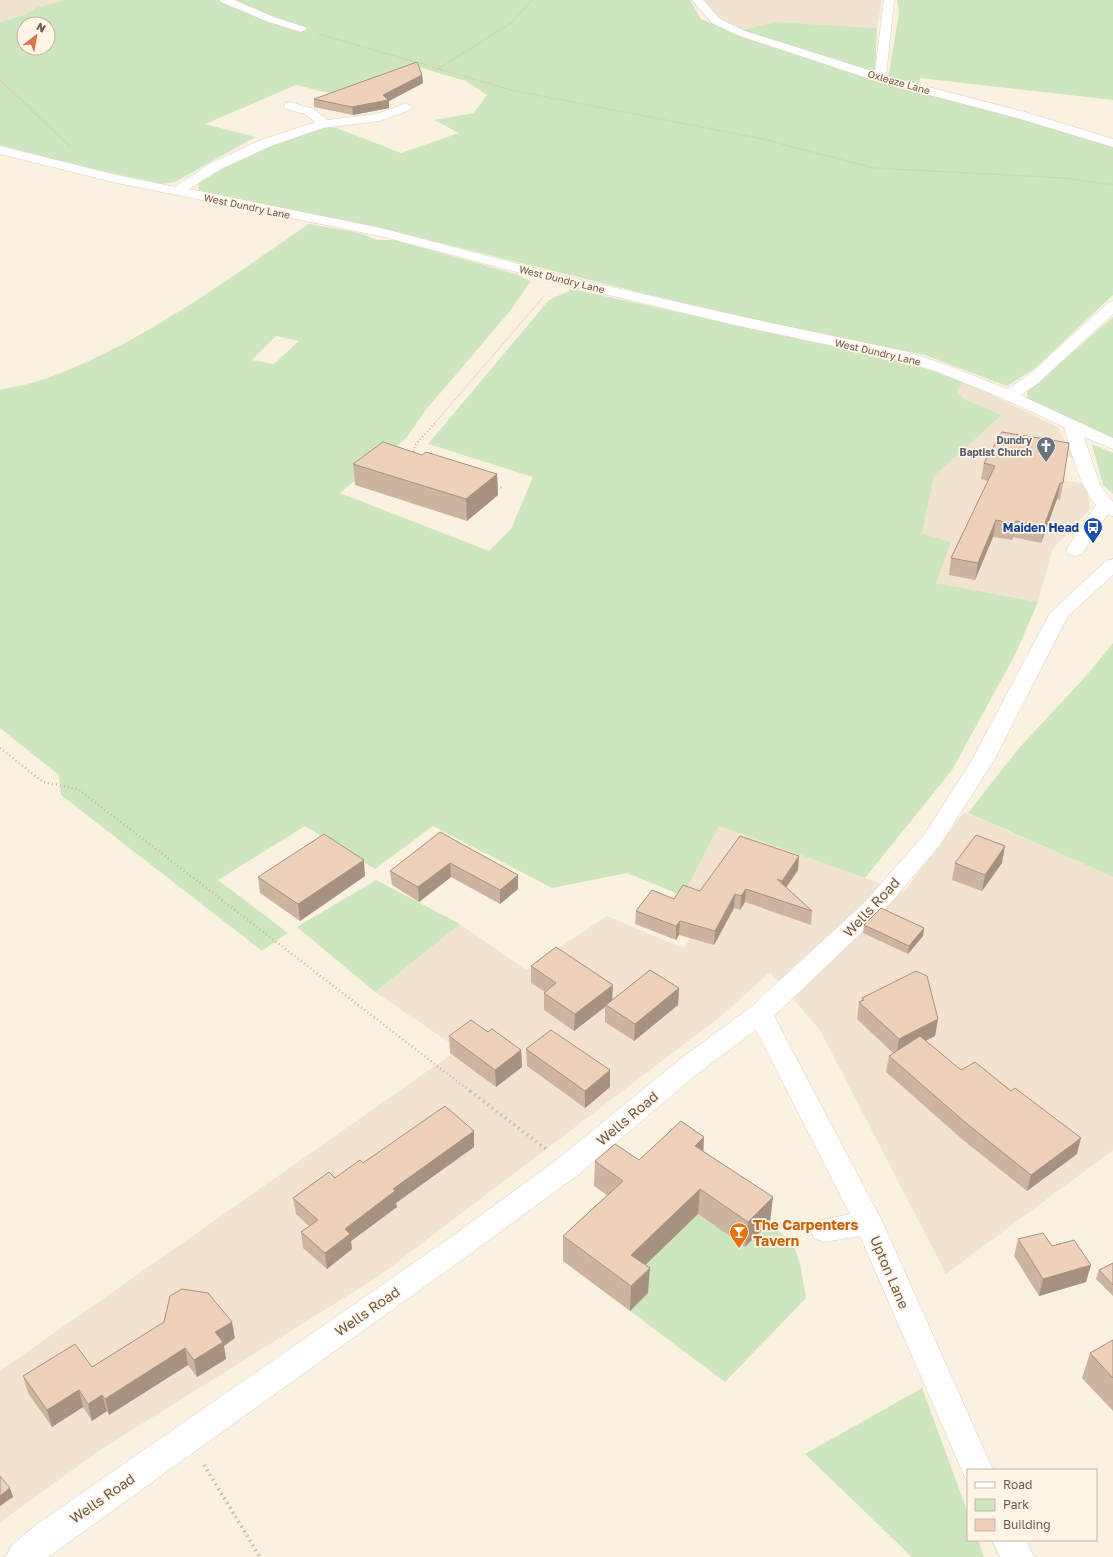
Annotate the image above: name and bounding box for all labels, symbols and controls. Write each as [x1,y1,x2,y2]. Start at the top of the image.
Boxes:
north arrow [16,16,56,56]
text: N [34,19,48,35]
street label: Oxleaze Lane [867,67,932,97]
street label: West Dundry Lane [203,191,291,221]
street label: West Dundry Lane [518,263,606,295]
street label: West Dundry Lane [834,336,922,368]
place label: Dundry Baptist Church [960,434,1032,458]
church icon: Dundry Baptist Church [1035,435,1057,463]
bus stop icon: Maiden Head [1082,516,1104,544]
place label: Maiden Head [1003,520,1079,535]
street label: Wells Road [839,874,903,940]
street label: Wells Road [593,1087,661,1149]
place label: The Carpenters Tavern [753,1216,859,1249]
bar icon: The Carpenters Tavern [728,1221,750,1249]
street label: Upton Lane [867,1233,913,1311]
street label: Wells Road [331,1282,403,1340]
street label: Wells Road [66,1469,138,1527]
legend [967,1469,1097,1541]
text: Road [1003,1477,1032,1492]
text: Park [1003,1497,1029,1512]
text: Building [1003,1517,1051,1532]

